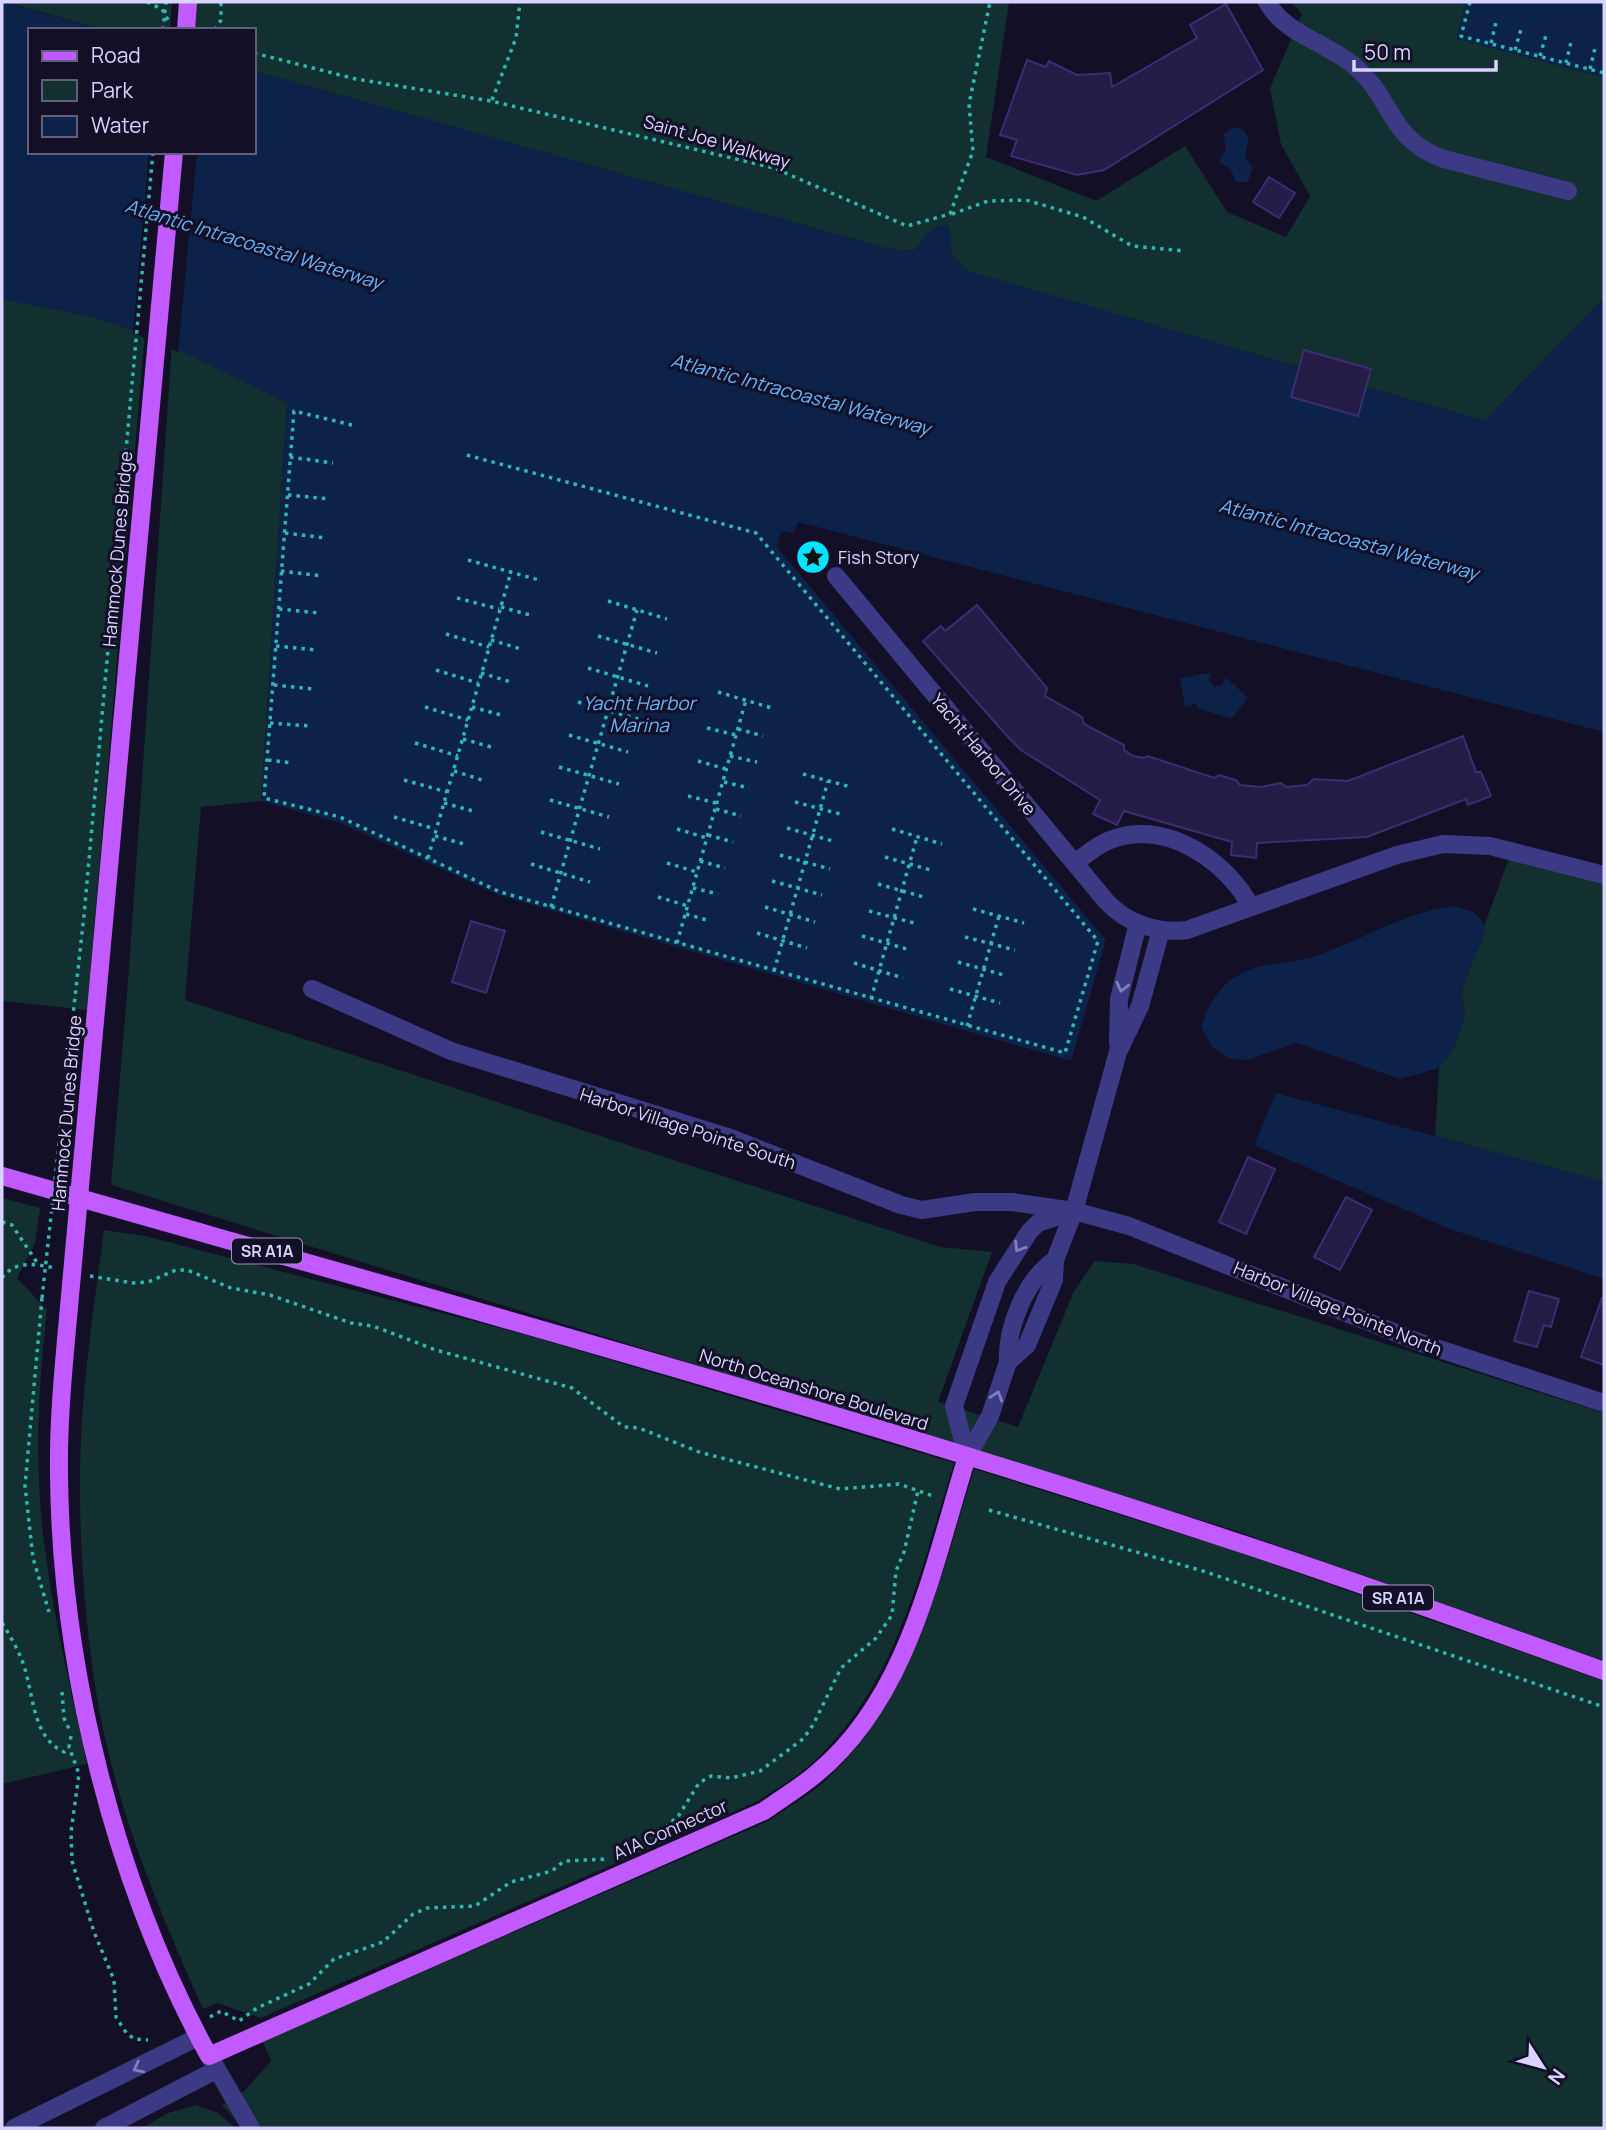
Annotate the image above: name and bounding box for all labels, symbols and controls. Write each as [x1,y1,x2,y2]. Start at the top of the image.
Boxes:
legend [28,28,256,154]
scale bar [1354,28,1496,72]
text: 50 m [1364,38,1411,66]
text: Road [91,41,141,69]
text: Park [91,76,133,104]
street label: Saint Joe Walkway [641,109,794,174]
text: Water [91,111,150,139]
water label: Atlantic Intracoastal Waterway [122,192,388,296]
water label: Atlantic Intracoastal Waterway [669,347,936,442]
street label: Hammock Dunes Bridge [96,450,138,648]
water label: Atlantic Intracoastal Waterway [1217,492,1484,587]
place icon: Fish Story [794,538,832,576]
place label: Fish Story [838,545,920,569]
street label: Yacht Harbor Drive [926,688,1042,820]
water label: Yacht Harbor Marina [583,690,697,738]
one-way arrow [1116,981,1130,993]
street label: Hammock Dunes Bridge [45,1014,87,1212]
street label: Harbor Village Pointe South [577,1082,799,1174]
road number: SR A1A [232,1238,302,1264]
one-way arrow [1014,1239,1027,1252]
street label: Harbor Village Pointe North [1230,1255,1446,1361]
street label: North Oceanshore Boulevard [697,1343,931,1435]
one-way arrow [989,1390,1003,1403]
road number: SR A1A [1363,1586,1433,1610]
street label: A1A Connector [609,1793,731,1865]
north arrow [1508,2032,1578,2102]
one-way arrow [132,2059,145,2073]
text: N [1542,2064,1571,2090]

